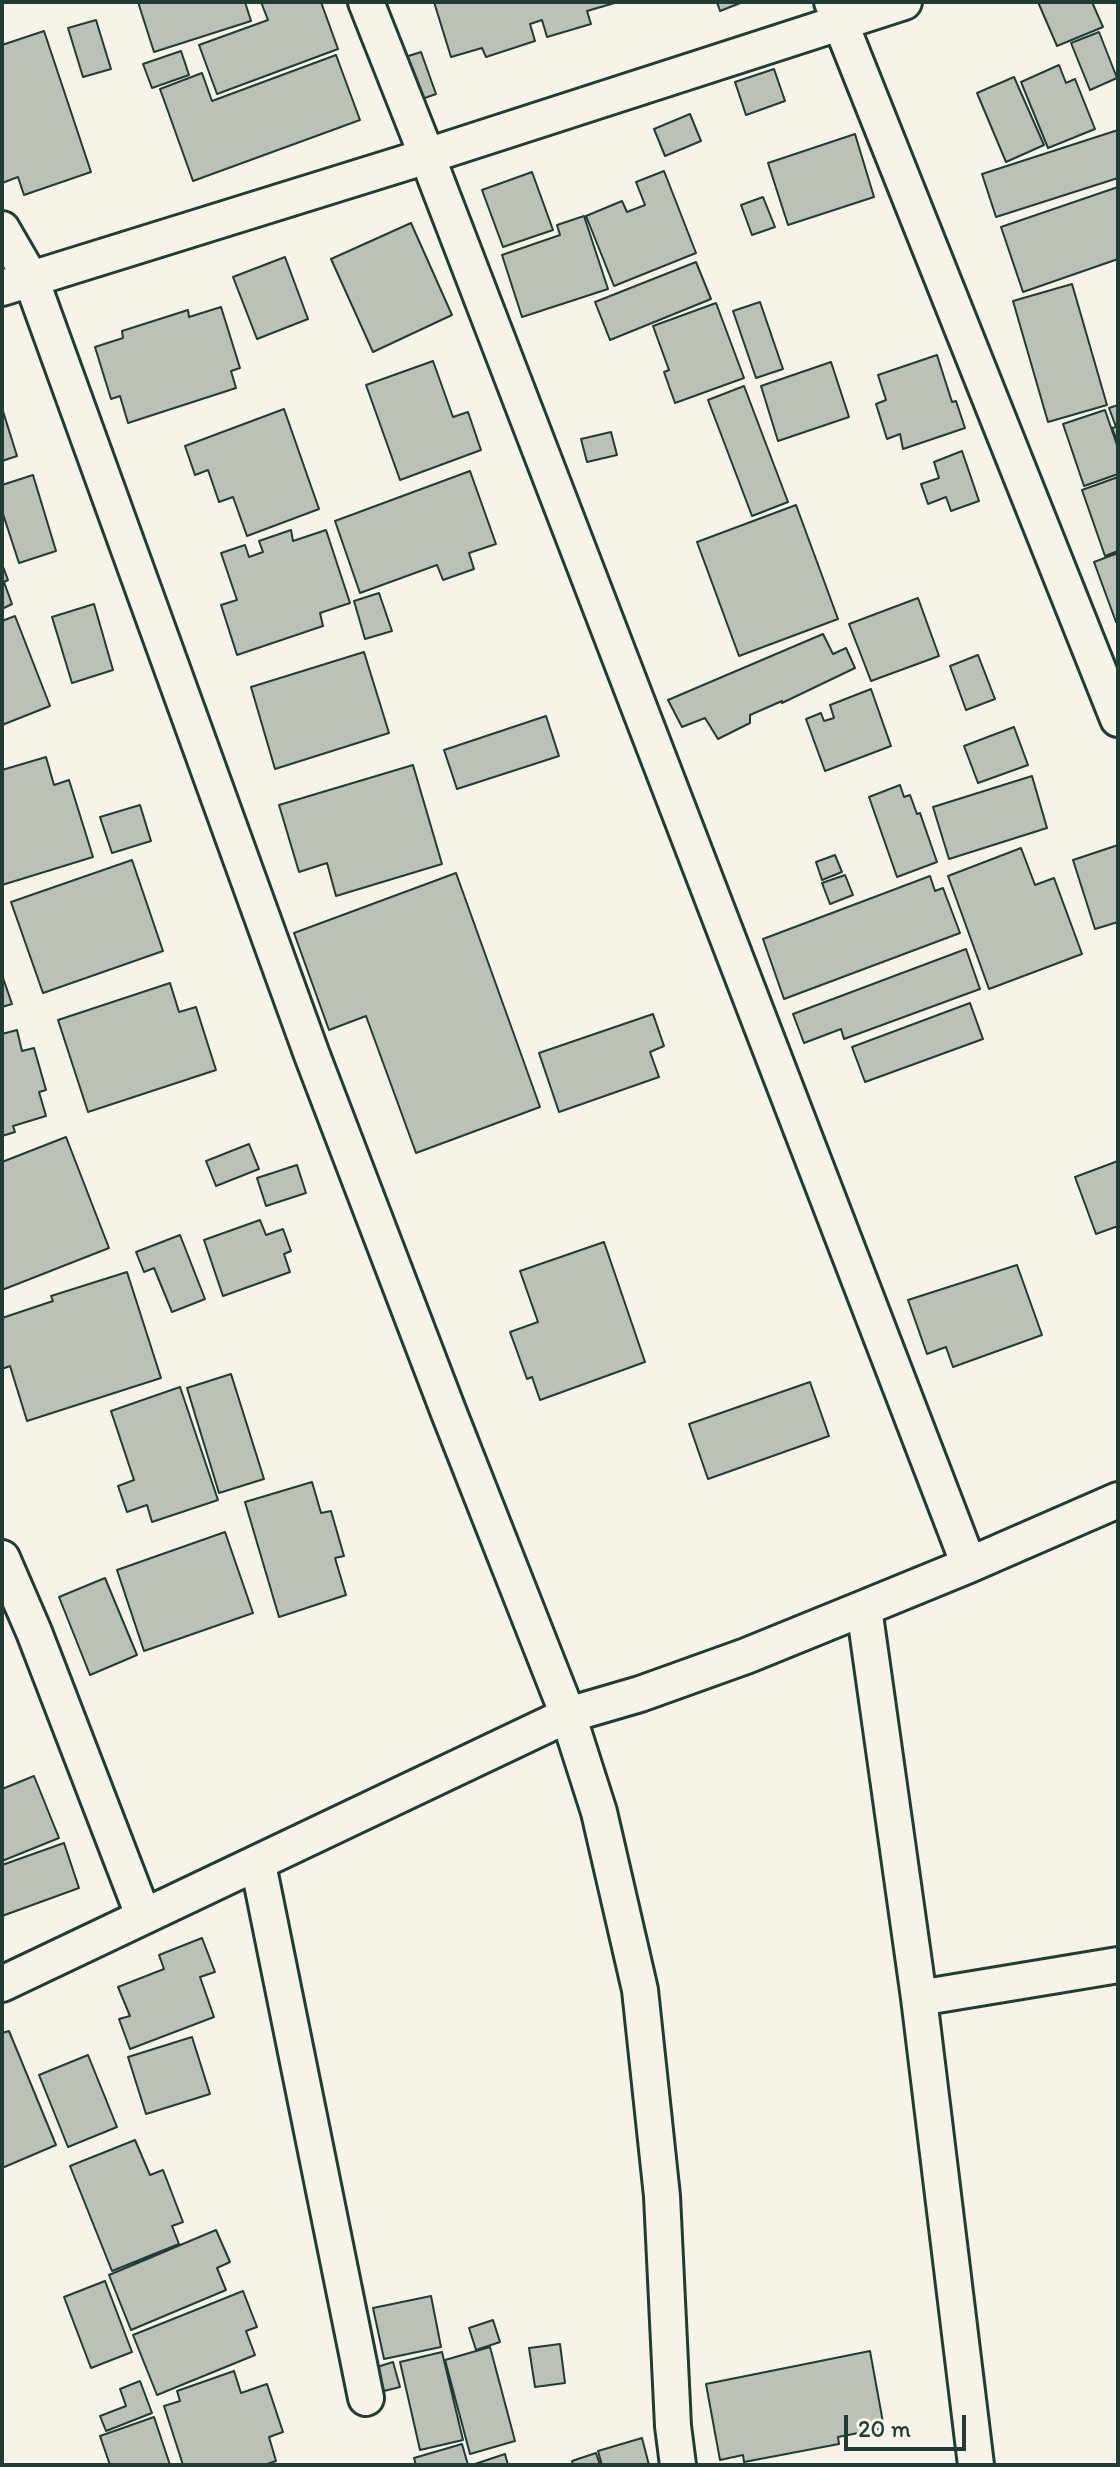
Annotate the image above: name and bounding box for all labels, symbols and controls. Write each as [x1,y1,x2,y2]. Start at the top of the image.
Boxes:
scale bar [848,2399,970,2449]
text: 20 m [858,2414,911,2443]

